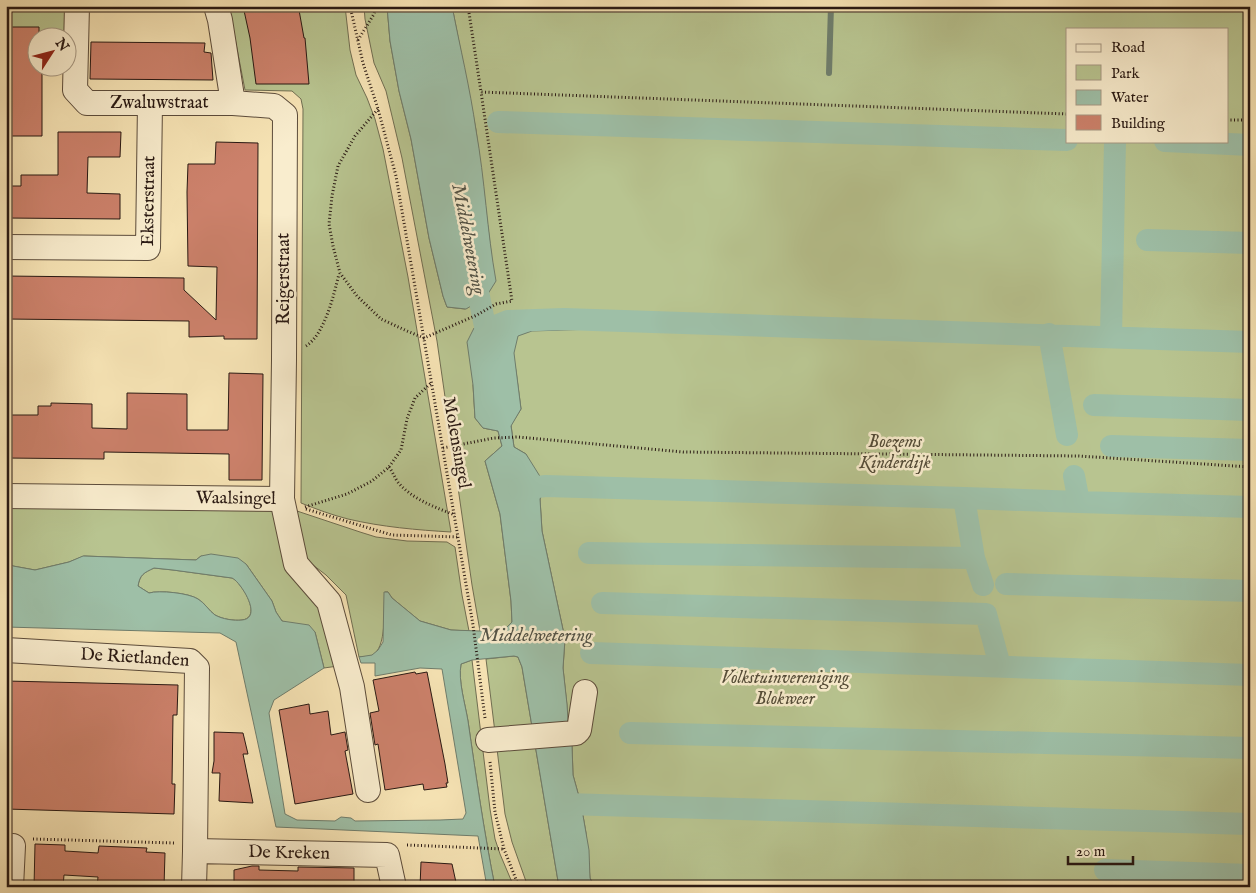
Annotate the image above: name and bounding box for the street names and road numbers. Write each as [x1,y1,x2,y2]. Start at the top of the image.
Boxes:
street label: Zwaluwstraat [110,92,209,115]
street label: Eksterstraat [137,156,161,246]
street label: Reigerstraat [273,233,296,325]
street label: Molensingel [437,395,475,491]
street label: Waalsingel [196,487,276,510]
street label: De Rietlanden [80,643,190,672]
street label: De Kreken [248,841,331,865]

